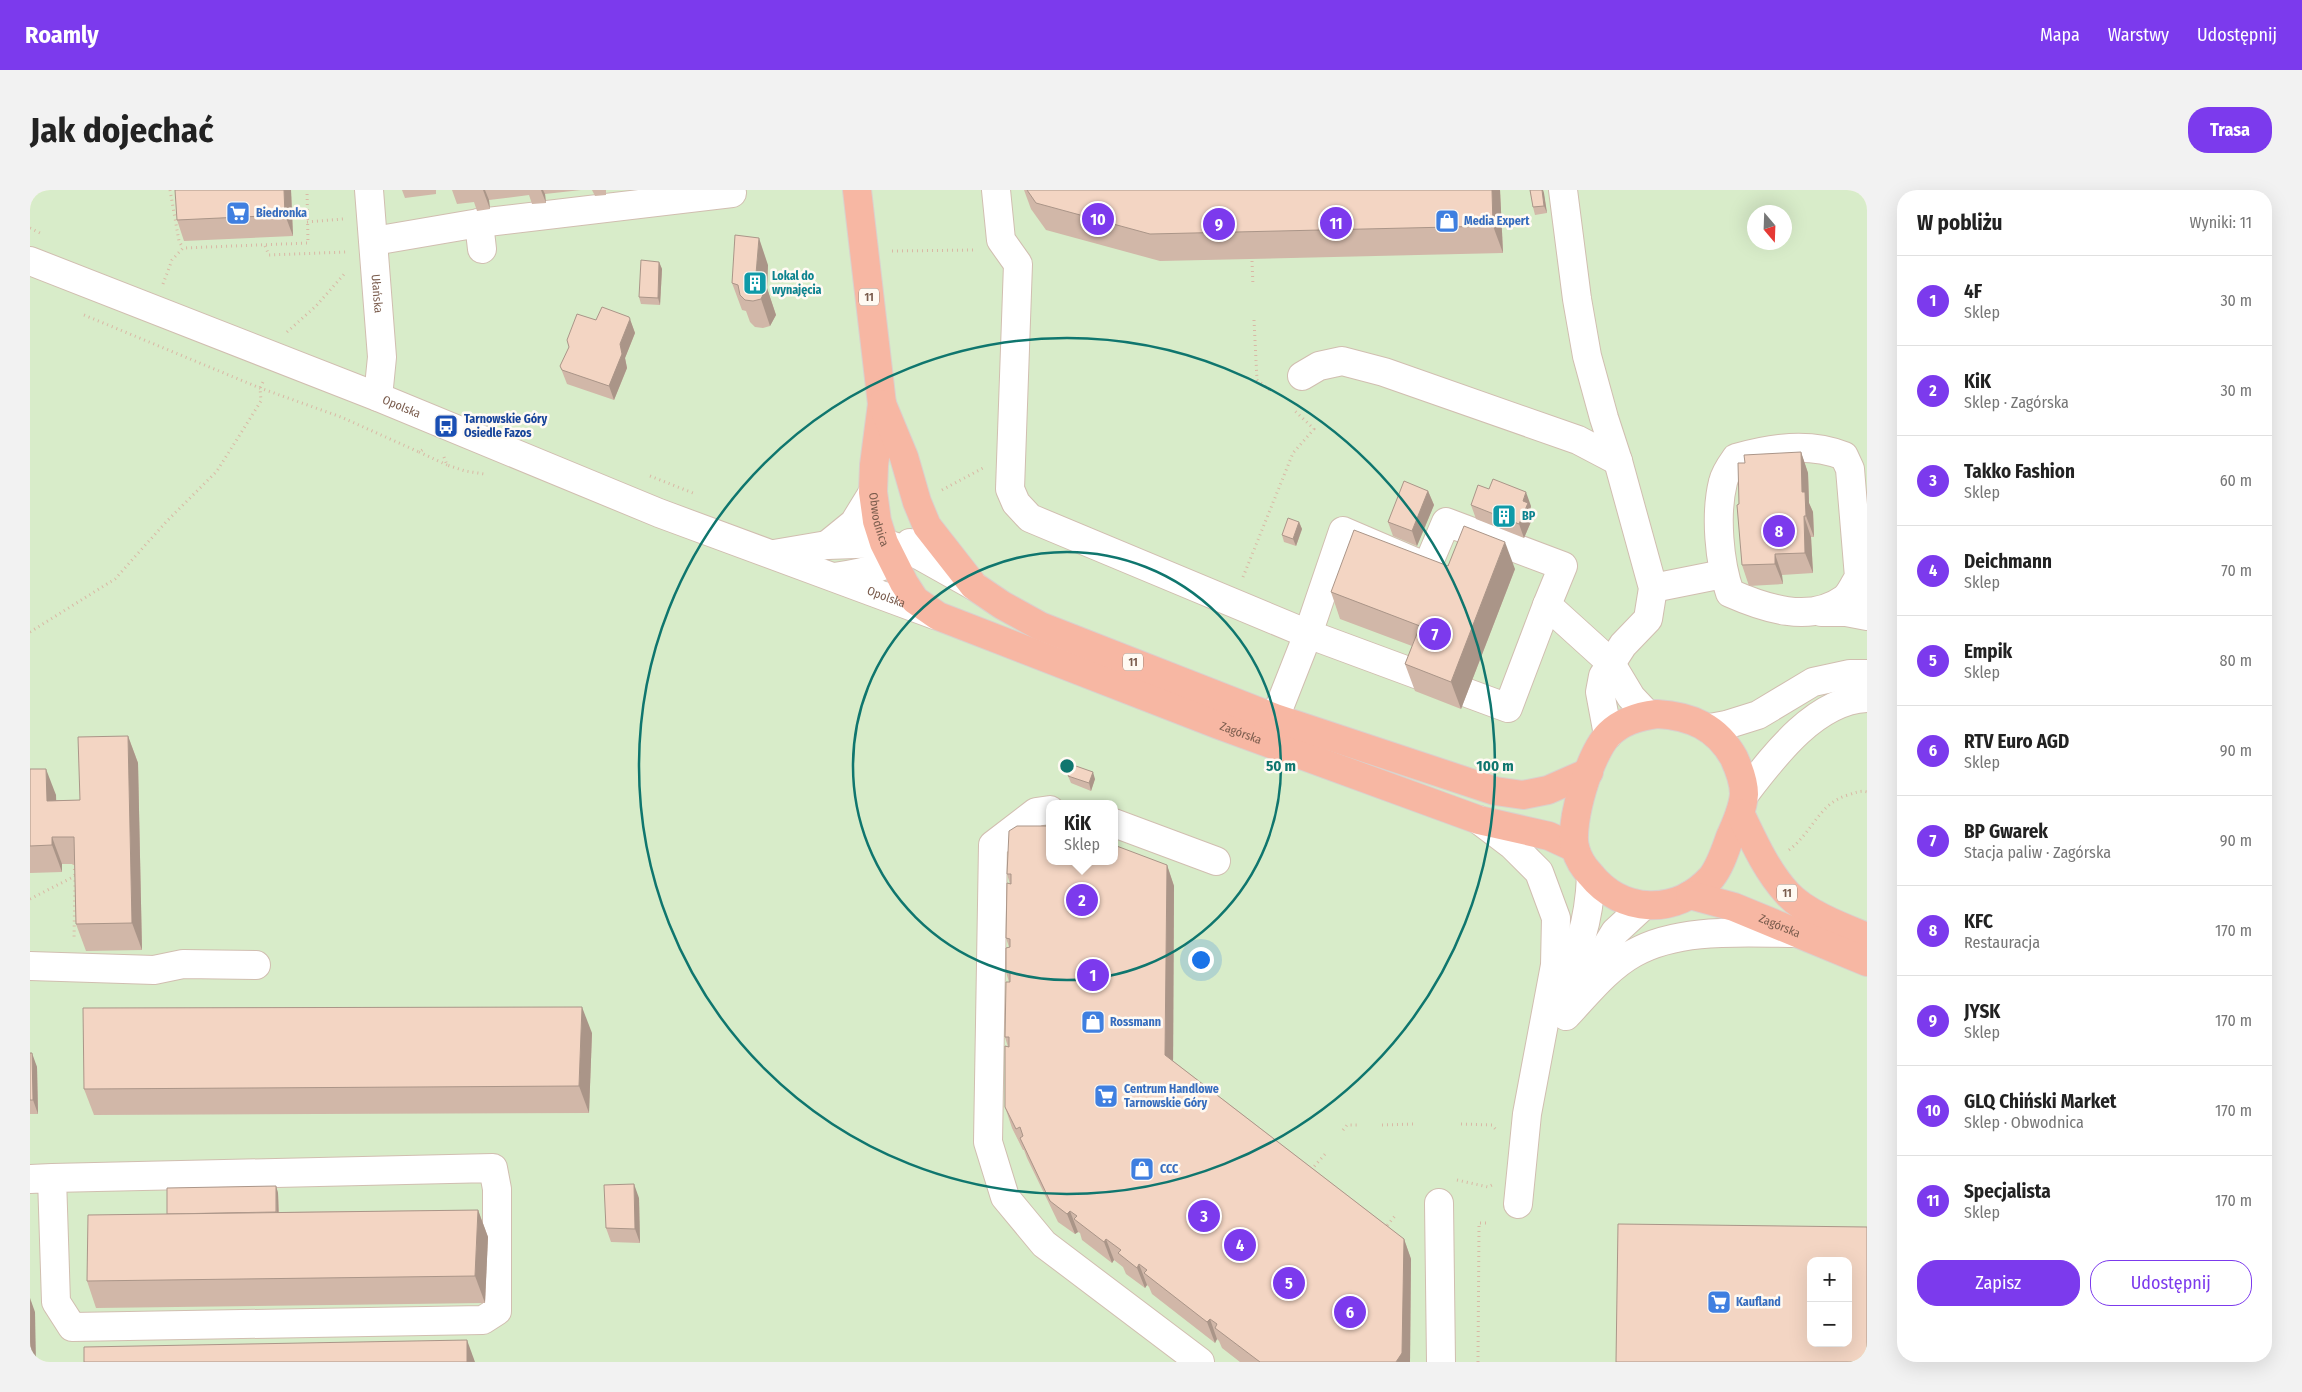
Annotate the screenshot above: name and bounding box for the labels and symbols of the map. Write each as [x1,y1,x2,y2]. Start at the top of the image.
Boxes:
supermarket icon: Biedronka [225,200,251,226]
pin: 10 [1082,200,1114,238]
pin: 11 [1320,204,1352,242]
pin: 9 [1203,205,1235,243]
north arrow [1747,205,1792,250]
place label: Biedronka [256,206,307,220]
shop icon: Media Expert [1434,208,1460,234]
place label: Media Expert [1464,214,1530,228]
place label: Lokal do wynajęcia [772,269,822,297]
building icon: Lokal do wynajęcia [742,270,768,296]
street label: Ułańska [369,274,386,314]
road number: 11 [859,288,879,305]
street label: Opolska [380,393,423,421]
place label: Tarnowskie Góry Osiedle Fazos [464,412,548,440]
bus stop icon: Tarnowskie Góry Osiedle Fazos [433,413,459,439]
street label: Obwodnica [866,492,892,549]
building icon: BP [1491,503,1517,529]
place label: BP [1522,509,1536,523]
pin: 8 [1763,512,1795,550]
street label: Opolska [865,584,908,611]
pin: 7 [1419,615,1451,653]
road number: 11 [1123,654,1143,671]
street label: Zagórska [1218,719,1264,747]
centre of rings [1058,757,1076,775]
text: 50 m [1266,757,1296,775]
text: 100 m [1476,757,1514,775]
pin: 2 [1066,881,1098,919]
road number: 11 [1777,884,1797,901]
street label: Zagórska [1757,911,1803,941]
your location [1188,947,1214,973]
pin: 1 [1077,956,1109,994]
shop icon: Rossmann [1080,1009,1106,1035]
place label: Rossmann [1110,1015,1161,1029]
place label: Centrum Handlowe Tarnowskie Góry [1124,1082,1219,1110]
supermarket icon: Centrum Handlowe Tarnowskie Góry [1093,1083,1119,1109]
shop icon: CCC [1129,1156,1155,1182]
place label: CCC [1160,1162,1179,1176]
pin: 3 [1188,1197,1220,1235]
pin: 4 [1224,1226,1256,1264]
pin: 5 [1273,1264,1305,1302]
supermarket icon: Kaufland [1706,1289,1732,1315]
pin: 6 [1334,1293,1366,1331]
place label: Kaufland [1736,1295,1781,1309]

